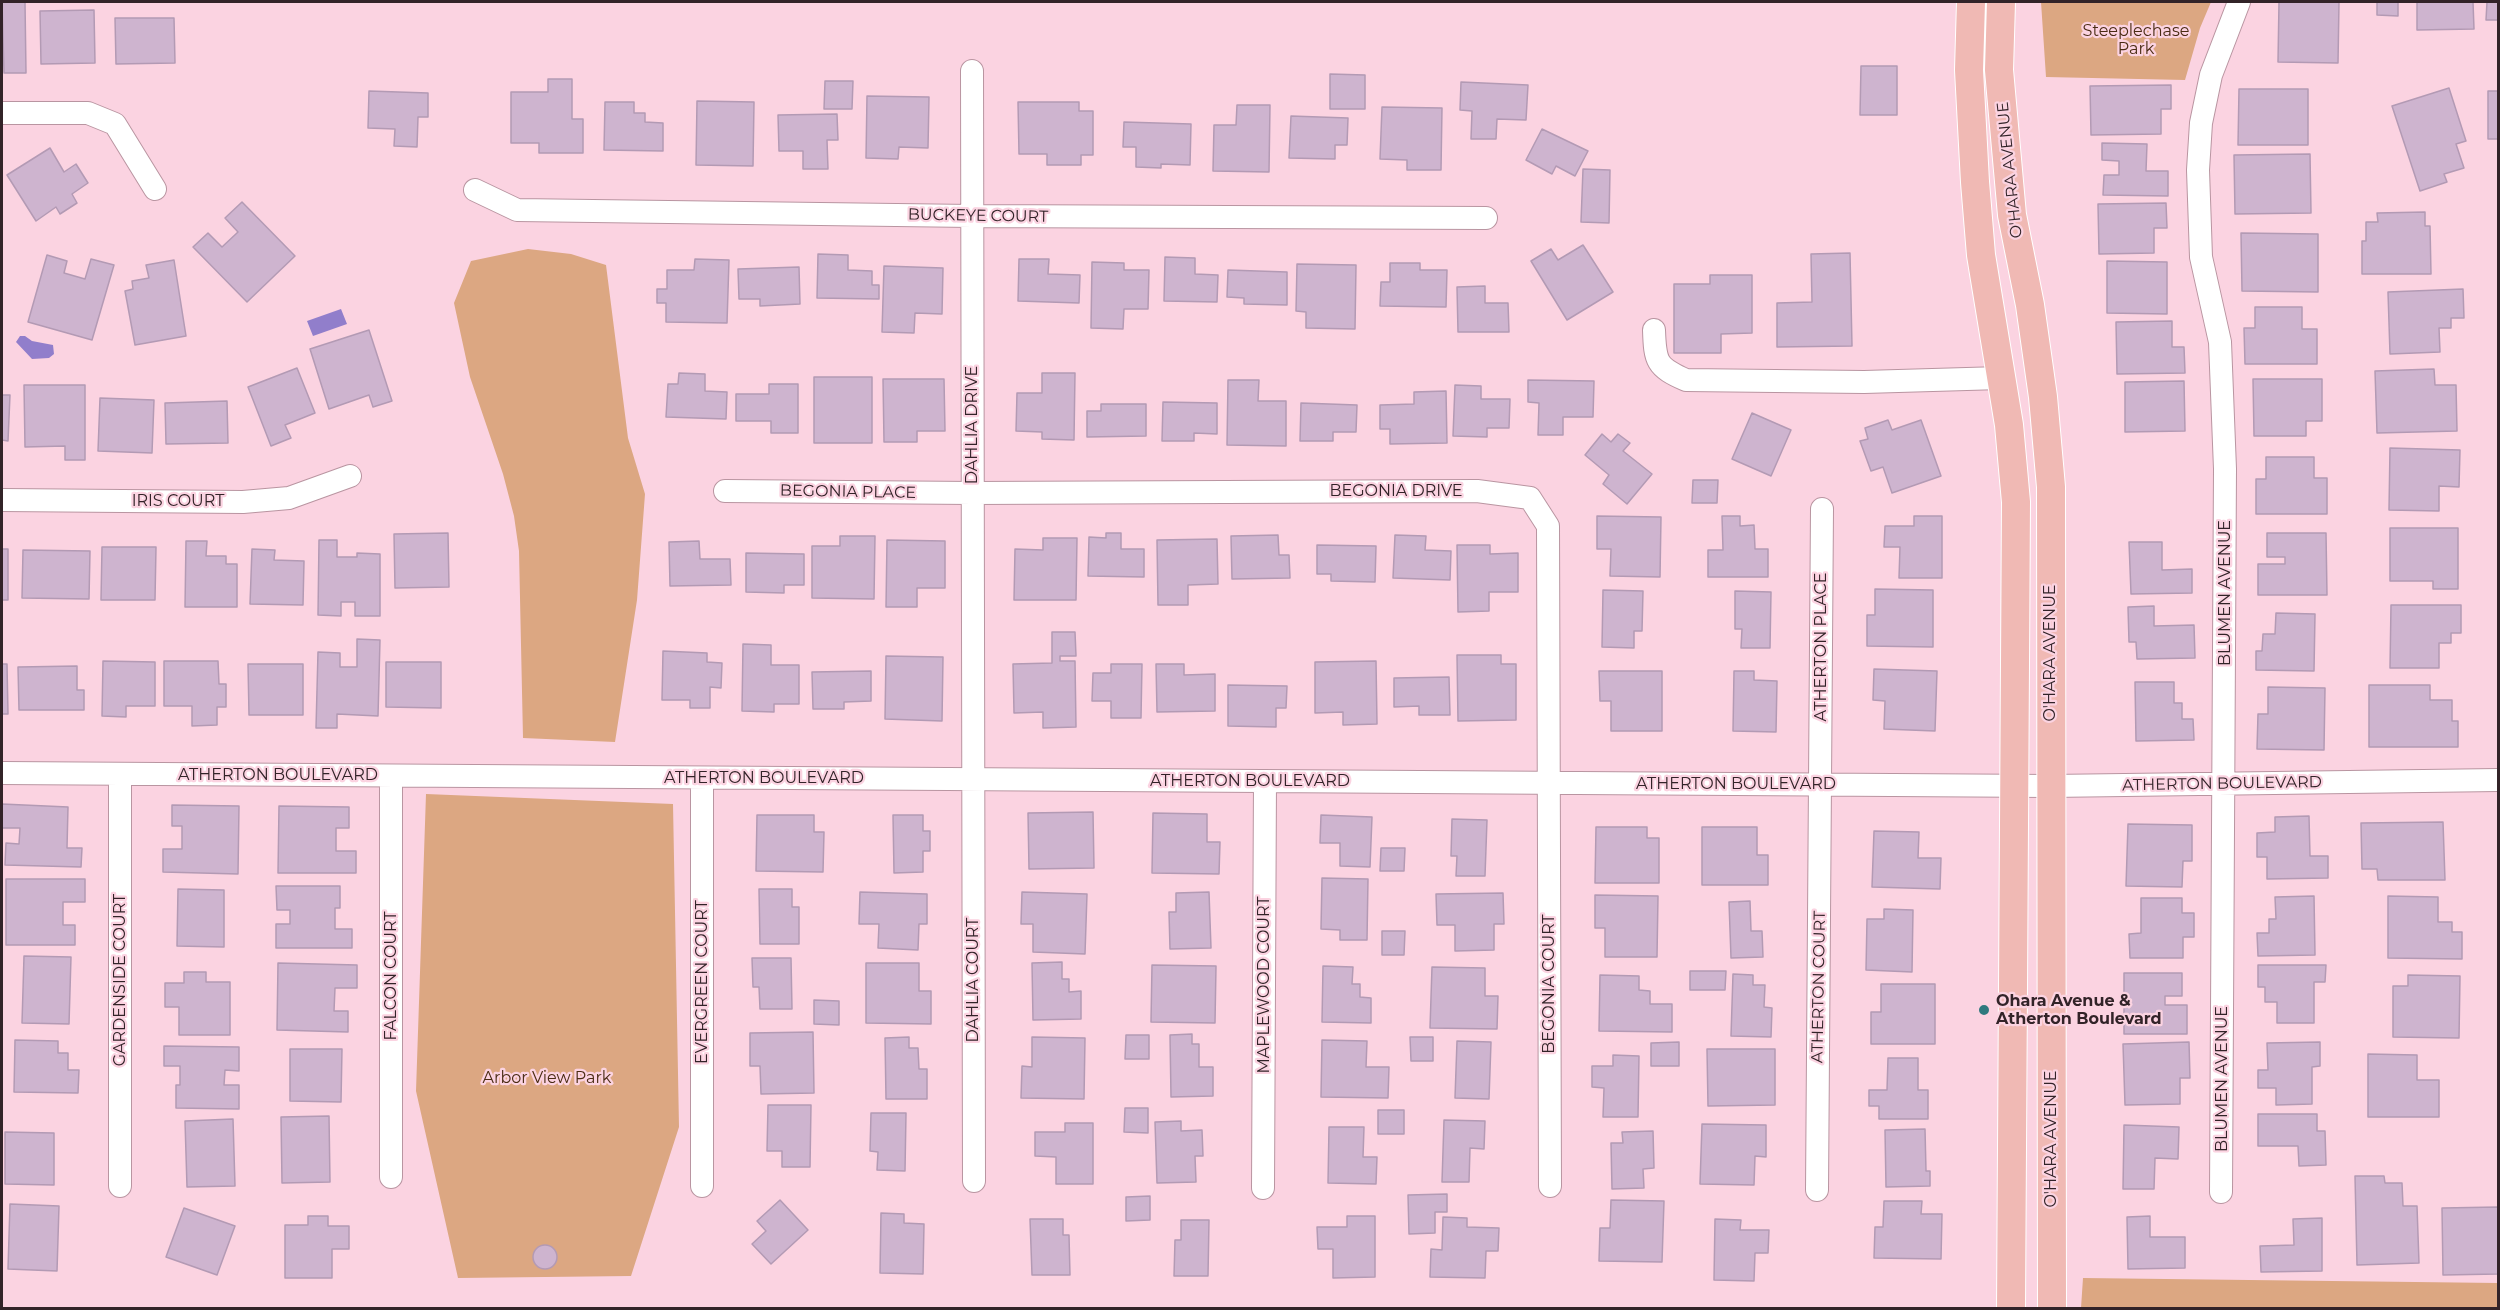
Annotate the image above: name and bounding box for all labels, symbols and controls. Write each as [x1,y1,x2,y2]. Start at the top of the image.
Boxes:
park label: Steeplechase Park [2083,21,2189,59]
street label: O'HARA AVENUE [1993,101,2027,239]
street label: BUCKEYE COURT [908,205,1048,227]
street label: DAHLIA DRIVE [962,366,982,484]
street label: BEGONIA PLACE [780,481,916,503]
street label: BEGONIA DRIVE [1329,481,1463,501]
street label: IRIS COURT [132,491,224,511]
street label: BLUMEN AVENUE [2215,520,2235,666]
street label: ATHERTON PLACE [1811,573,1831,721]
street label: O'HARA AVENUE [2040,584,2060,722]
street label: ATHERTON BOULEVARD [178,765,378,785]
street label: ATHERTON BOULEVARD [664,768,864,788]
street label: ATHERTON BOULEVARD [1150,771,1350,791]
street label: ATHERTON BOULEVARD [2122,773,2322,795]
street label: ATHERTON BOULEVARD [1636,774,1836,794]
street label: GARDENSIDE COURT [110,894,130,1066]
street label: MAPLEWOOD COURT [1254,896,1274,1074]
street label: EVERGREEN COURT [692,900,712,1064]
street label: FALCON COURT [381,911,401,1041]
street label: ATHERTON COURT [1808,911,1830,1063]
street label: BEGONIA COURT [1539,914,1559,1054]
street label: DAHLIA COURT [963,918,983,1042]
place label: Ohara Avenue & Atherton Boulevard [1996,991,2162,1029]
marker: Ohara Avenue & Atherton Boulevard [1977,1003,1991,1017]
street label: BLUMEN AVENUE [2212,1006,2232,1152]
park label: Arbor View Park [483,1068,611,1088]
street label: O'HARA AVENUE [2041,1070,2061,1208]

